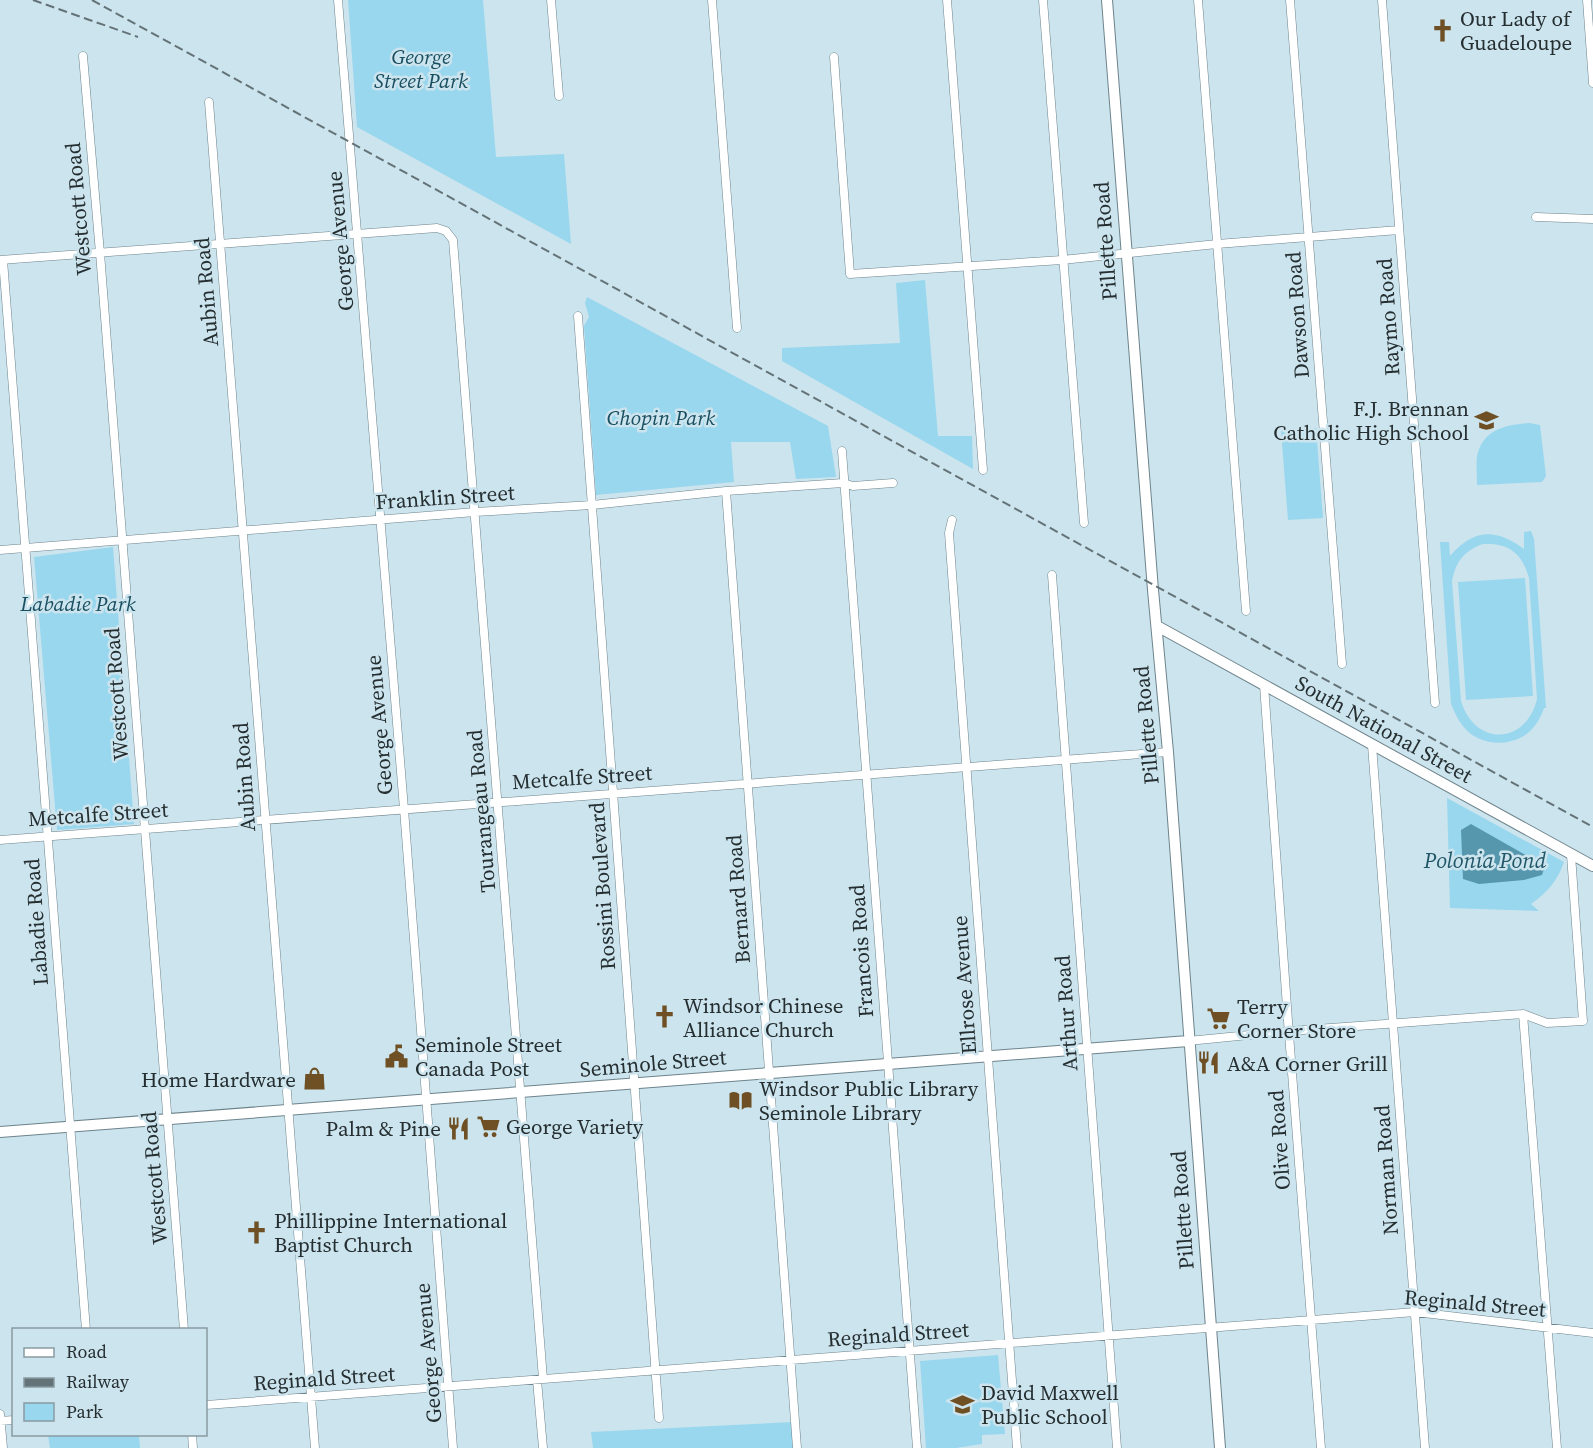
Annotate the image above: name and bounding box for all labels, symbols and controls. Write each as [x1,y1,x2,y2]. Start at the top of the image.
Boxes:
place label: Our Lady of Guadeloupe [1460,4,1572,57]
church icon: Our Lady of Guadeloupe [1429,17,1455,43]
park label: George Street Park [374,42,468,95]
street label: Westcott Road [58,141,98,277]
street label: George Avenue [319,170,361,312]
street label: Pillette Road [1086,180,1124,301]
street label: Aubin Road [187,236,225,348]
street label: Dawson Road [1278,251,1316,379]
street label: Raymo Road [1369,257,1407,377]
place label: F.J. Brennan Catholic High School [1273,394,1469,447]
park label: Chopin Park [607,403,715,432]
school or university icon: F.J. Brennan Catholic High School [1474,407,1500,433]
street label: Franklin Street [374,478,516,516]
park label: Labadie Park [19,589,136,618]
street label: Westcott Road [97,626,135,761]
street label: George Avenue [358,654,400,796]
street label: Pillette Road [1126,664,1166,786]
street label: South National Street [1290,668,1478,790]
street label: Aubin Road [226,721,262,833]
street label: Tourangeau Road [459,728,503,894]
street label: Metcalfe Street [511,758,653,796]
street label: Metcalfe Street [27,795,169,833]
street label: Rossini Boulevard [582,801,622,971]
street label: Bernard Road [719,833,757,964]
water label: Polonia Pond [1423,845,1547,875]
street label: Labadie Road [17,857,55,987]
street label: Francois Road [842,883,880,1019]
street label: Ellrose Avenue [945,915,983,1055]
street label: Arthur Road [1047,954,1085,1072]
place label: Windsor Chinese Alliance Church [683,991,843,1044]
place label: Terry Corner Store [1237,992,1356,1045]
church icon: Windsor Chinese Alliance Church [652,1004,678,1030]
supermarket icon: Terry Corner Store [1206,1005,1232,1031]
place label: Seminole Street Canada Post [415,1030,562,1083]
street label: Seminole Street [579,1042,728,1084]
public building icon: Seminole Street Canada Post [384,1043,410,1069]
place label: A&A Corner Grill [1227,1049,1388,1078]
restaurant icon: A&A Corner Grill [1196,1050,1222,1076]
place label: Home Hardware [141,1065,296,1094]
shop icon: Home Hardware [301,1066,327,1092]
place label: Windsor Public Library Seminole Library [759,1074,978,1127]
library icon: Windsor Public Library Seminole Library [728,1087,754,1113]
street label: Olive Road [1261,1089,1297,1191]
street label: Norman Road [1367,1104,1405,1236]
street label: Westcott Road [134,1110,174,1246]
place label: George Variety [506,1112,644,1141]
supermarket icon: George Variety [475,1113,501,1139]
place label: Palm & Pine [326,1114,441,1143]
restaurant icon: Palm & Pine [446,1115,472,1141]
street label: Pillette Road [1163,1149,1201,1270]
place label: Phillippine International Baptist Church [274,1206,507,1259]
church icon: Phillippine International Baptist Church [243,1219,269,1245]
street label: George Avenue [407,1282,449,1424]
street label: Reginald Street [1403,1282,1547,1324]
street label: Reginald Street [826,1315,970,1353]
legend [12,1328,207,1436]
text: Road [66,1339,107,1364]
street label: Reginald Street [252,1359,396,1397]
text: Railway [66,1369,130,1394]
place label: David Maxwell Public School [981,1378,1119,1431]
school or university icon: David Maxwell Public School [950,1391,976,1417]
text: Park [66,1399,103,1424]

